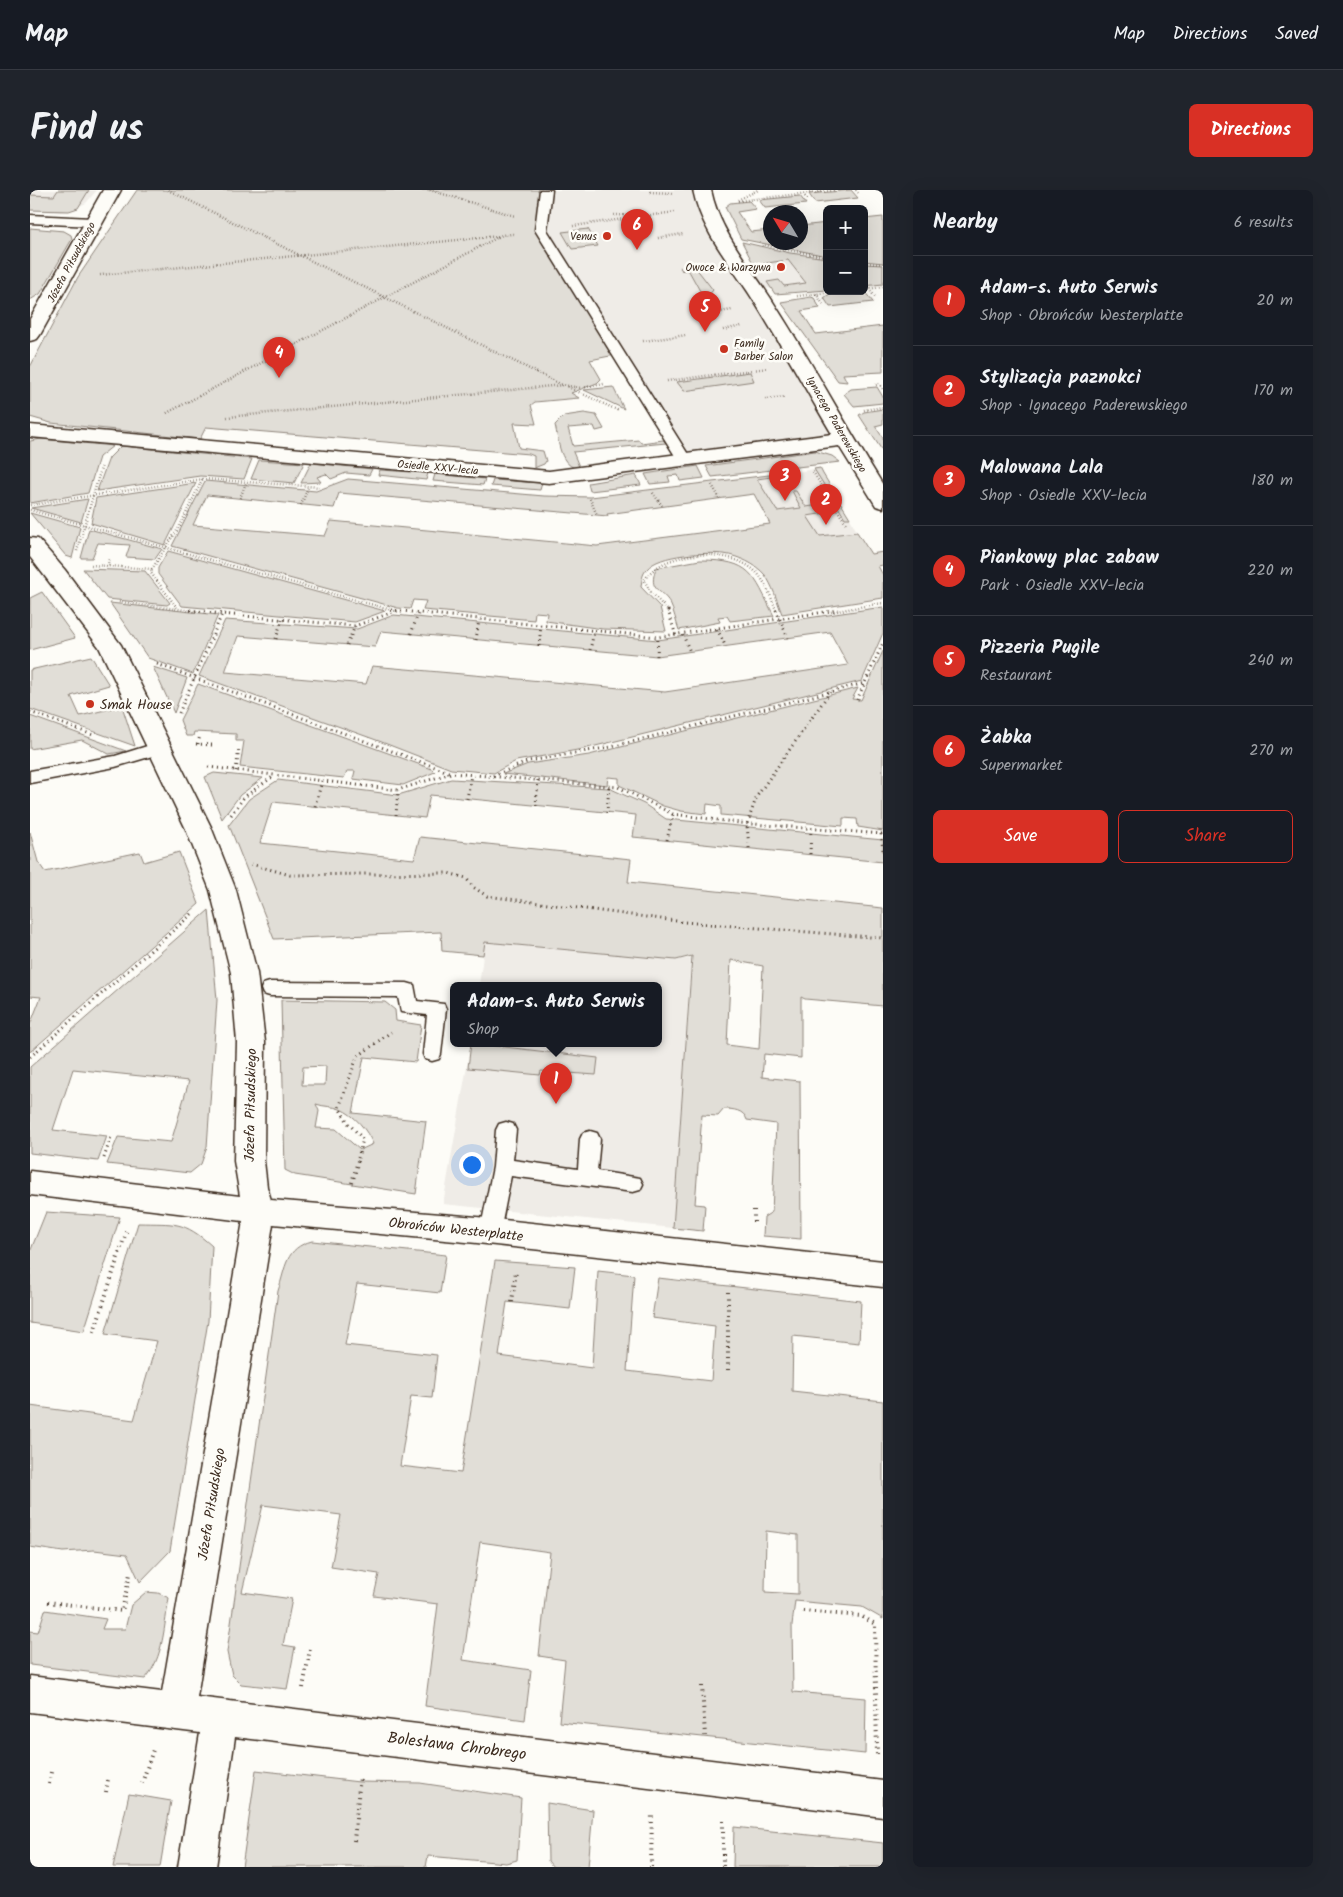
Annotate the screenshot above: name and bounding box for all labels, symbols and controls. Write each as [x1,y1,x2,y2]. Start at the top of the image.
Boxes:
text: Map [25,15,68,54]
text: Map [1113,20,1145,49]
text: Directions [1173,20,1247,49]
text: Saved [1275,20,1318,49]
text: Find us [30,102,143,158]
button: Directions [1189,104,1313,157]
north arrow [763,205,808,250]
map controls [823,205,868,295]
button: + [823,205,868,250]
text: Nearby [933,206,998,239]
pin: 6 [621,209,653,250]
text: 6 results [1234,210,1293,235]
street label: Józefa Piłsudskiego [43,219,101,306]
place label: Venus [570,228,597,246]
marker: Venus [601,230,613,242]
button: − [823,250,868,295]
place label: Owoce & Warzywa [685,259,771,277]
marker: Owoce & Warzywa [775,261,787,273]
text: Adam-s. Auto Serwis [980,273,1158,303]
text: 1 [947,288,951,313]
text: 20 m [1257,288,1293,313]
pin: 5 [689,291,721,332]
text: Shop · Obrońców Westerplatte [980,303,1183,328]
place label: Family Barber Salon [734,335,793,366]
pin: 4 [263,337,295,378]
marker: Family Barber Salon [718,343,730,355]
text: Stylizacja paznokci [980,363,1141,393]
street label: Ignacego Paderewskiego [801,373,871,476]
text: 2 [944,378,954,403]
text: 170 m [1253,378,1293,403]
text: Shop · Ignacego Paderewskiego [980,393,1188,418]
text: Malowana Lala [980,453,1103,483]
street label: Osiedle XXV-lecia [397,455,479,481]
pin: 3 [769,460,801,501]
text: 3 [945,468,953,493]
text: 180 m [1251,468,1293,493]
text: Shop · Osiedle XXV-lecia [980,483,1147,508]
pin: 2 [810,484,842,525]
text: Piankowy plac zabaw [980,543,1159,573]
text: 4 [945,558,953,583]
text: 220 m [1247,558,1293,583]
text: Park · Osiedle XXV-lecia [980,573,1144,598]
text: Pizzeria Pugile [980,633,1100,663]
text: 5 [945,648,953,673]
text: 240 m [1248,648,1293,673]
text: Restaurant [980,663,1052,688]
place label: Smak House [100,694,173,716]
marker: Smak House [84,698,96,710]
text: Żabka [980,723,1032,753]
text: 6 [945,738,953,763]
text: 270 m [1249,738,1293,763]
text: Supermarket [980,753,1063,778]
button: Save [933,810,1108,863]
button: Share [1118,810,1293,863]
popup [450,982,662,1047]
text: Adam-s. Auto Serwis [467,987,645,1017]
text: Shop [467,1017,499,1042]
street label: Józefa Piłsudskiego [239,1048,263,1162]
pin: 1 [540,1063,572,1104]
your location [459,1152,485,1178]
street label: Obrońców Westerplatte [387,1212,525,1248]
street label: Józefa Piłsudskiego [192,1446,232,1562]
street label: Bolesława Chrobrego [386,1726,528,1767]

